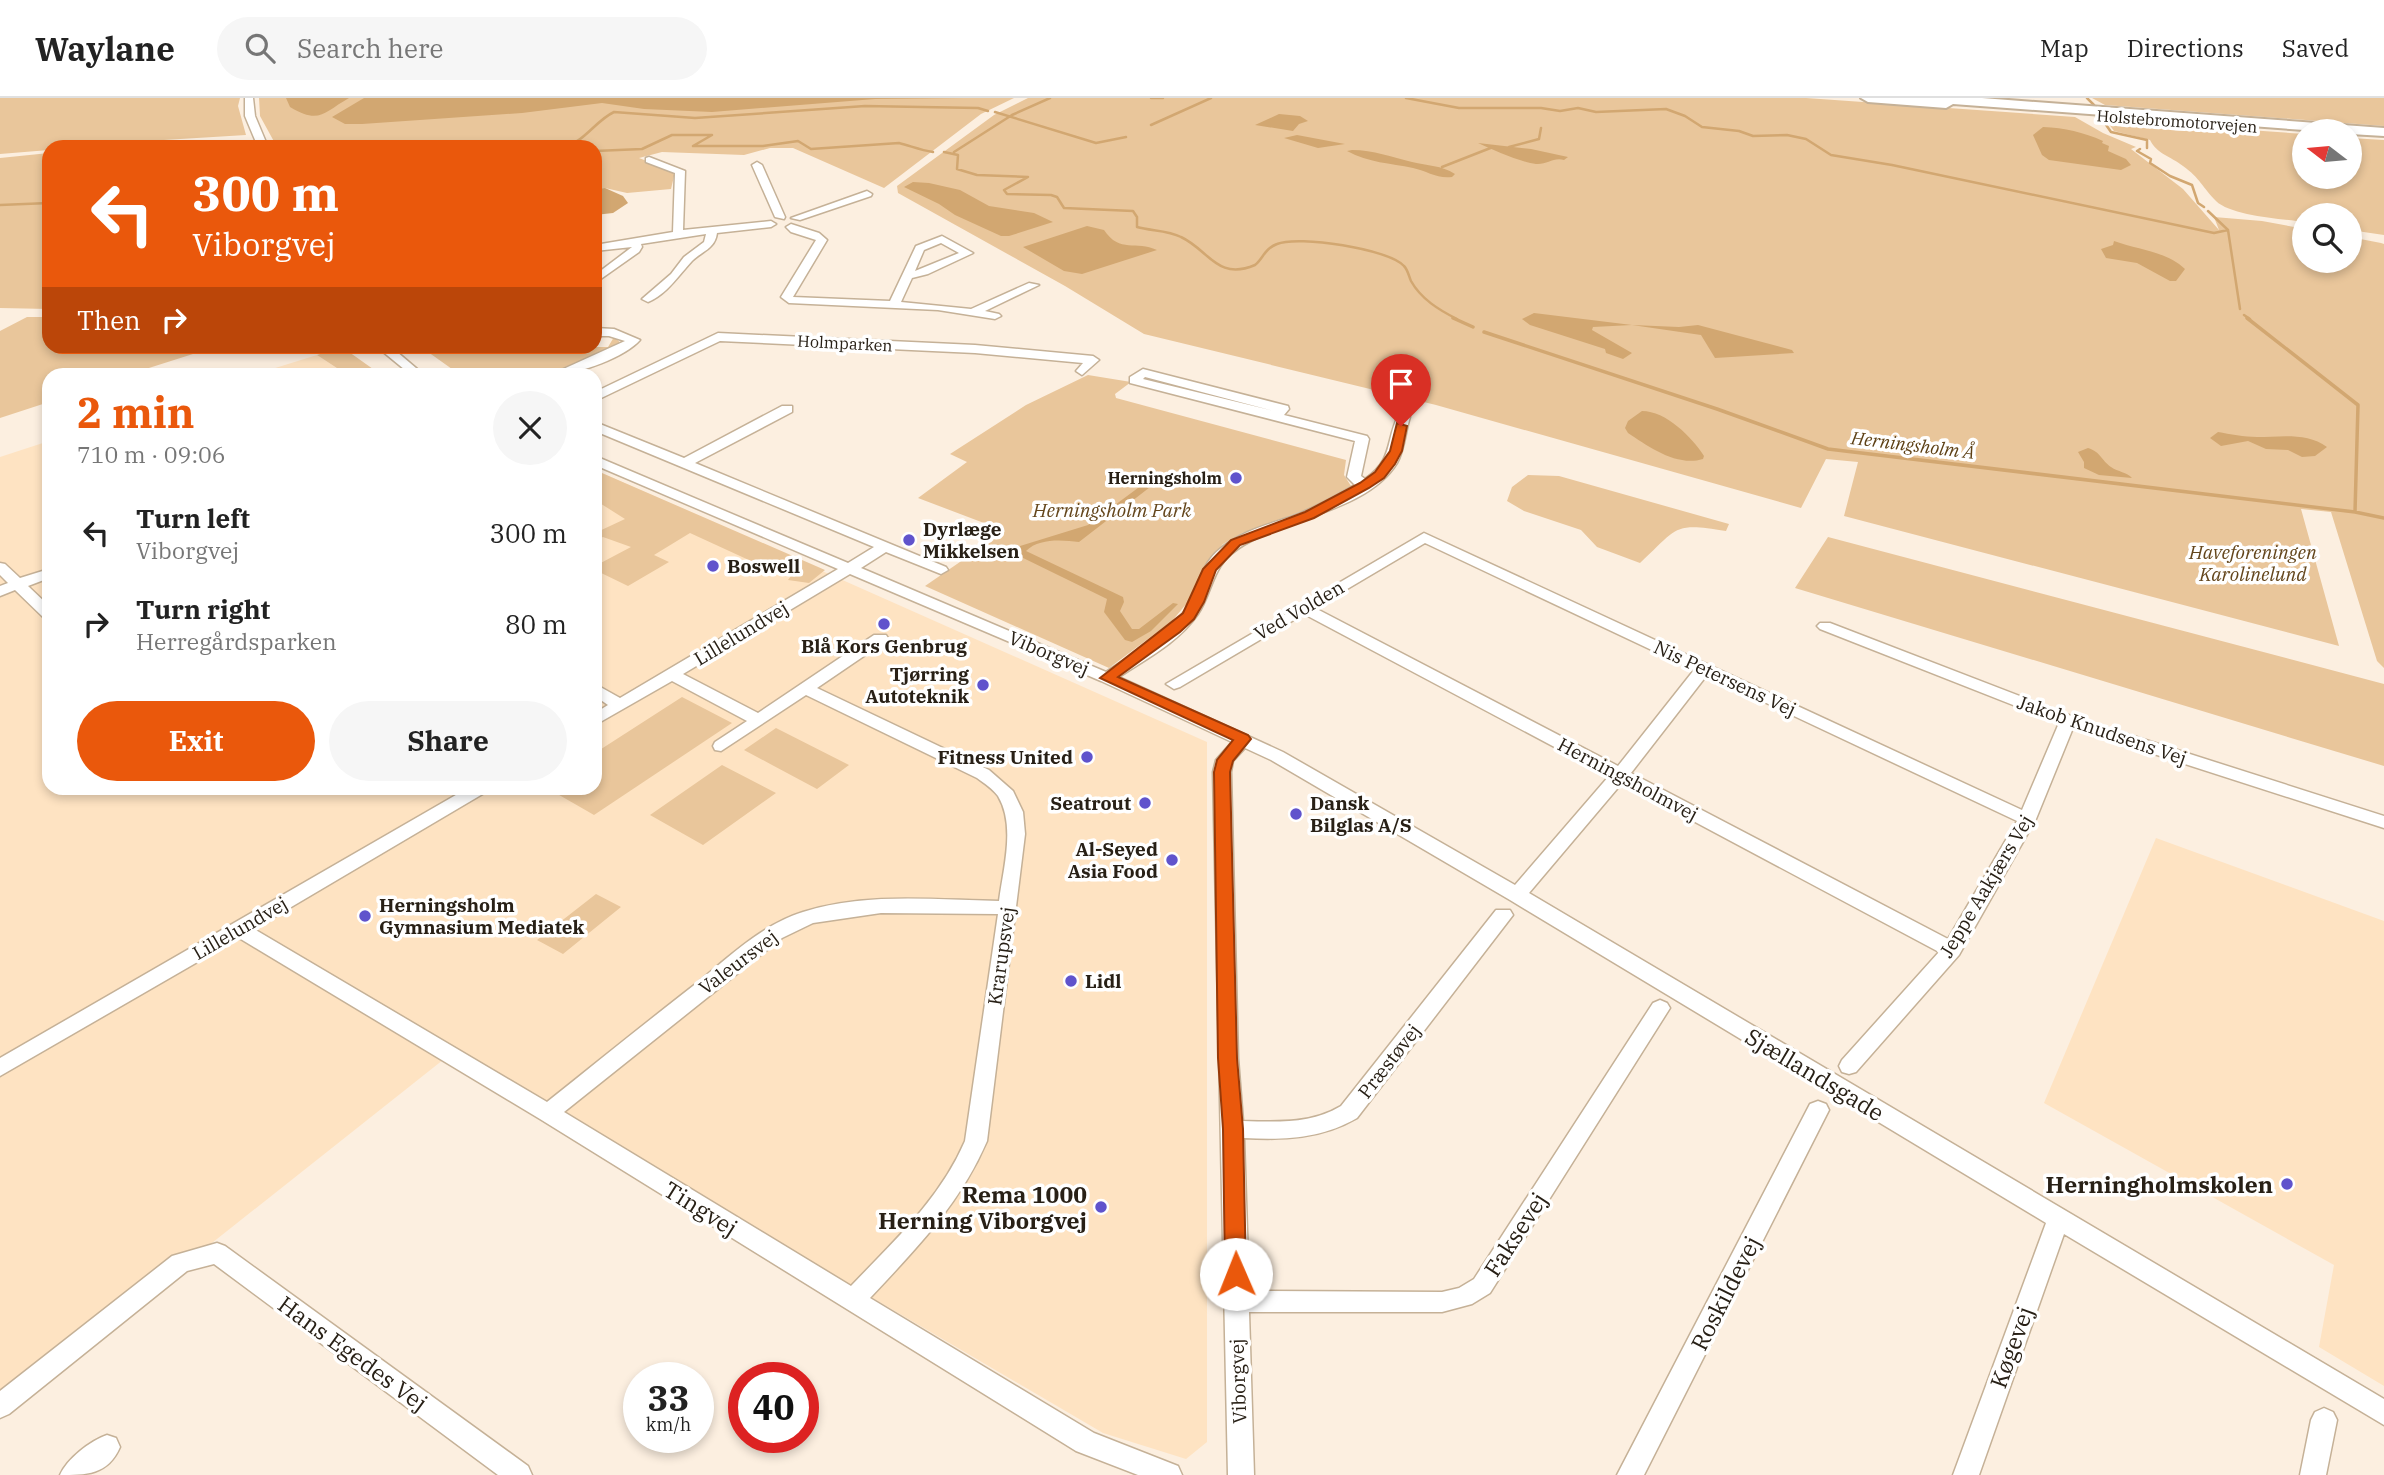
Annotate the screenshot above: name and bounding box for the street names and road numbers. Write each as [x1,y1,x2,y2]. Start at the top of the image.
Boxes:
street label: Holstebromotorvejen [2096,105,2258,137]
street label: Holmparken [797,331,893,355]
street label: Ved Volden [1250,575,1348,645]
street label: Lillelundvej [689,595,793,671]
street label: Viborgvej [1005,625,1093,681]
street label: Nis Petersens Vej [1650,635,1800,721]
street label: Jakob Knudsens Vej [2014,690,2190,770]
street label: Herningsholmvej [1554,732,1702,826]
street label: Jeppe Aakjærs Vej [1934,810,2038,962]
street label: Lillelundvej [188,891,292,965]
street label: Krarupsvej [982,905,1020,1007]
street label: Valeursvej [694,924,782,1000]
street label: Præstøvej [1352,1019,1426,1103]
street label: Sjællandsgade [1740,1021,1890,1127]
street label: Tingvej [659,1174,743,1242]
street label: Faksevej [1477,1186,1553,1282]
street label: Roskildevej [1683,1231,1767,1355]
street label: Hans Egedes Vej [272,1289,434,1417]
street label: Køgevej [1982,1302,2040,1392]
street label: Viborgvej [1225,1338,1251,1424]

